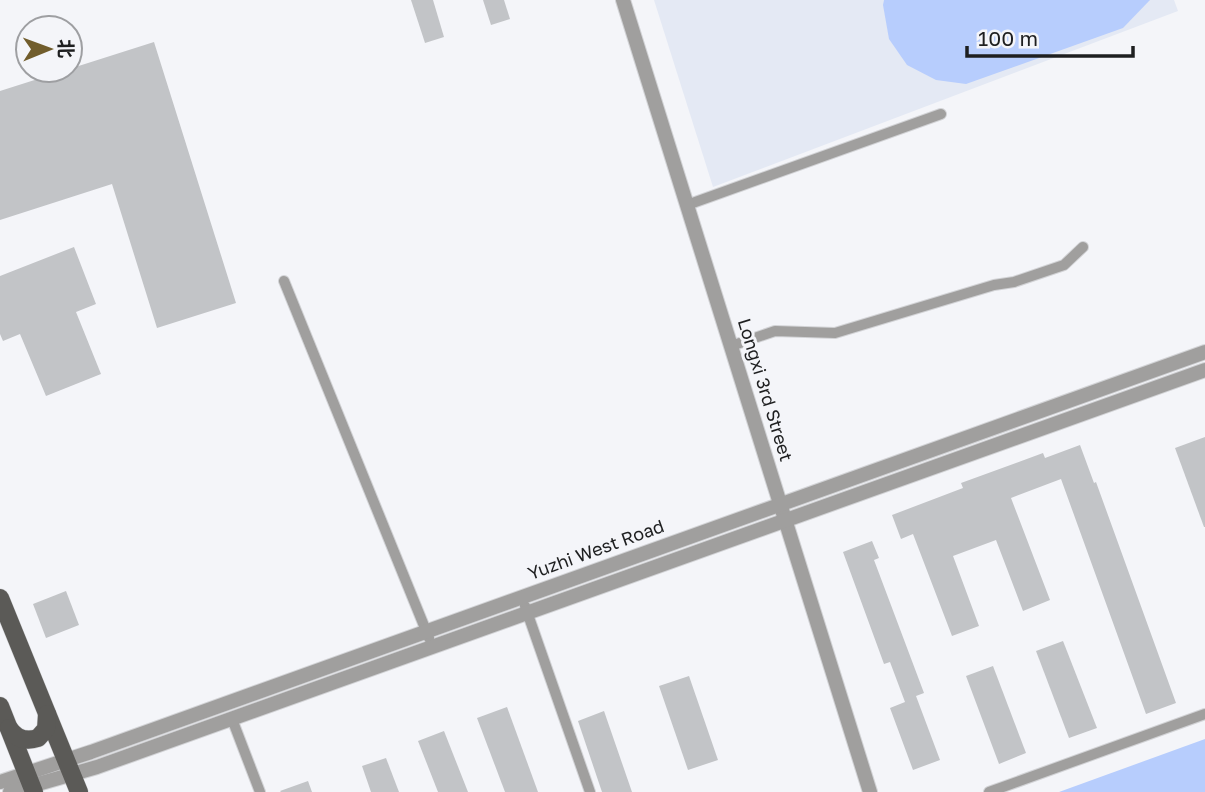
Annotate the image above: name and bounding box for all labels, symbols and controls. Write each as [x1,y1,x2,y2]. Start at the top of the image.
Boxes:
north arrow [14,14,84,84]
scale bar [967,14,1133,58]
text: 100 m [978,25,1038,51]
text: 北 [55,39,78,58]
street label: Longxi 3rd Street [734,316,798,464]
street label: Yuzhi West Road [525,514,667,584]

